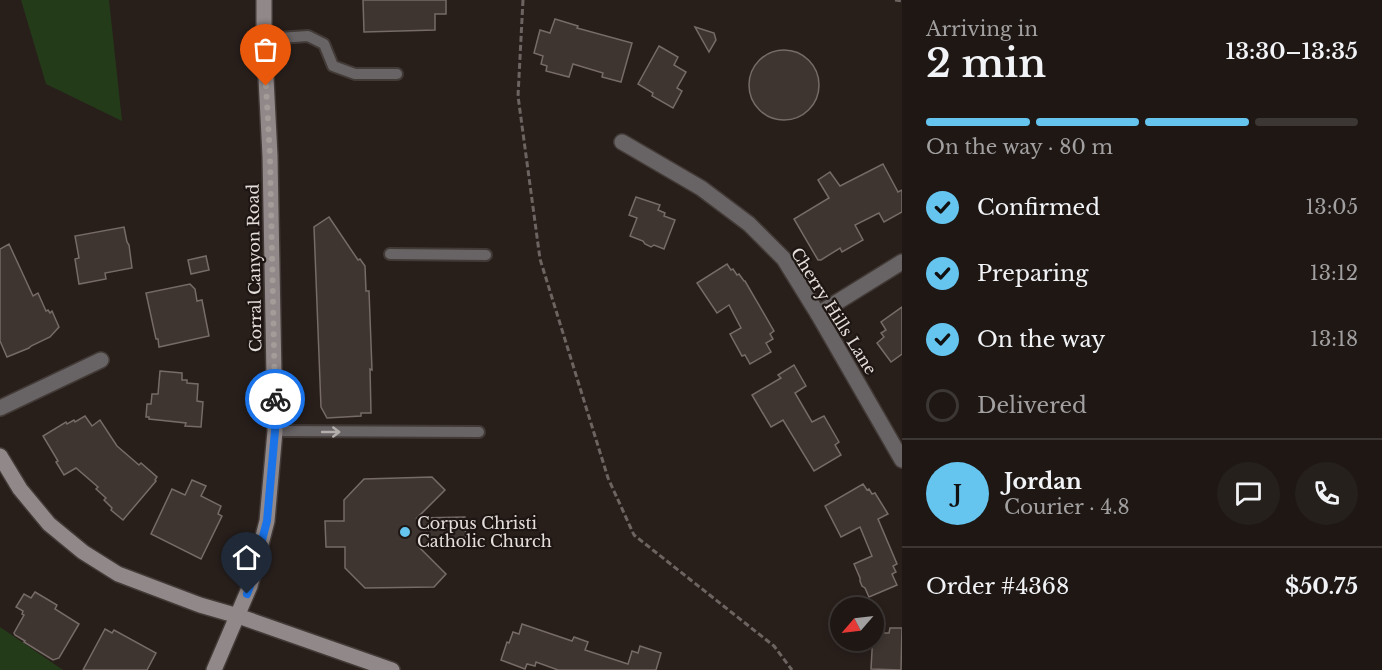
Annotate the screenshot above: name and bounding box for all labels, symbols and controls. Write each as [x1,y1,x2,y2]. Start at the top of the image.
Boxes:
text: Arriving in [926,17,1038,41]
pin [240,24,291,86]
icon: bag [249,33,282,66]
text: 13:30–13:35 [1226,38,1358,65]
text: 2 min [926,39,1046,88]
text: On the way · 80 m [926,135,1113,159]
street label: Corral Canyon Road [243,184,265,352]
icon: check [926,191,959,224]
text: Confirmed [977,194,1100,221]
text: 13:05 [1305,195,1358,219]
street label: Cherry Hills Lane [787,244,881,378]
icon: check [926,257,959,290]
text: Preparing [977,260,1088,287]
text: 13:12 [1310,261,1358,285]
icon: check [926,323,959,356]
text: On the way [977,326,1105,353]
text: 13:18 [1310,327,1358,351]
courier [245,369,305,429]
icon: bike [259,383,292,416]
text: Delivered [977,392,1087,419]
one-way arrow [320,426,340,437]
button: chat [1217,462,1280,525]
button: phone [1295,462,1358,525]
text: Jordan [1004,468,1082,495]
text: J [953,480,962,507]
text: Courier · 4.8 [1004,495,1130,519]
place label: Corpus Christi Catholic Church [417,513,552,551]
marker: Corpus Christi Catholic Church [398,525,412,539]
pin [221,532,272,594]
icon: home [230,541,263,574]
text: Order #4368 [926,573,1069,600]
text: $50.75 [1285,573,1358,600]
north arrow [830,597,884,651]
map controls [830,597,884,651]

